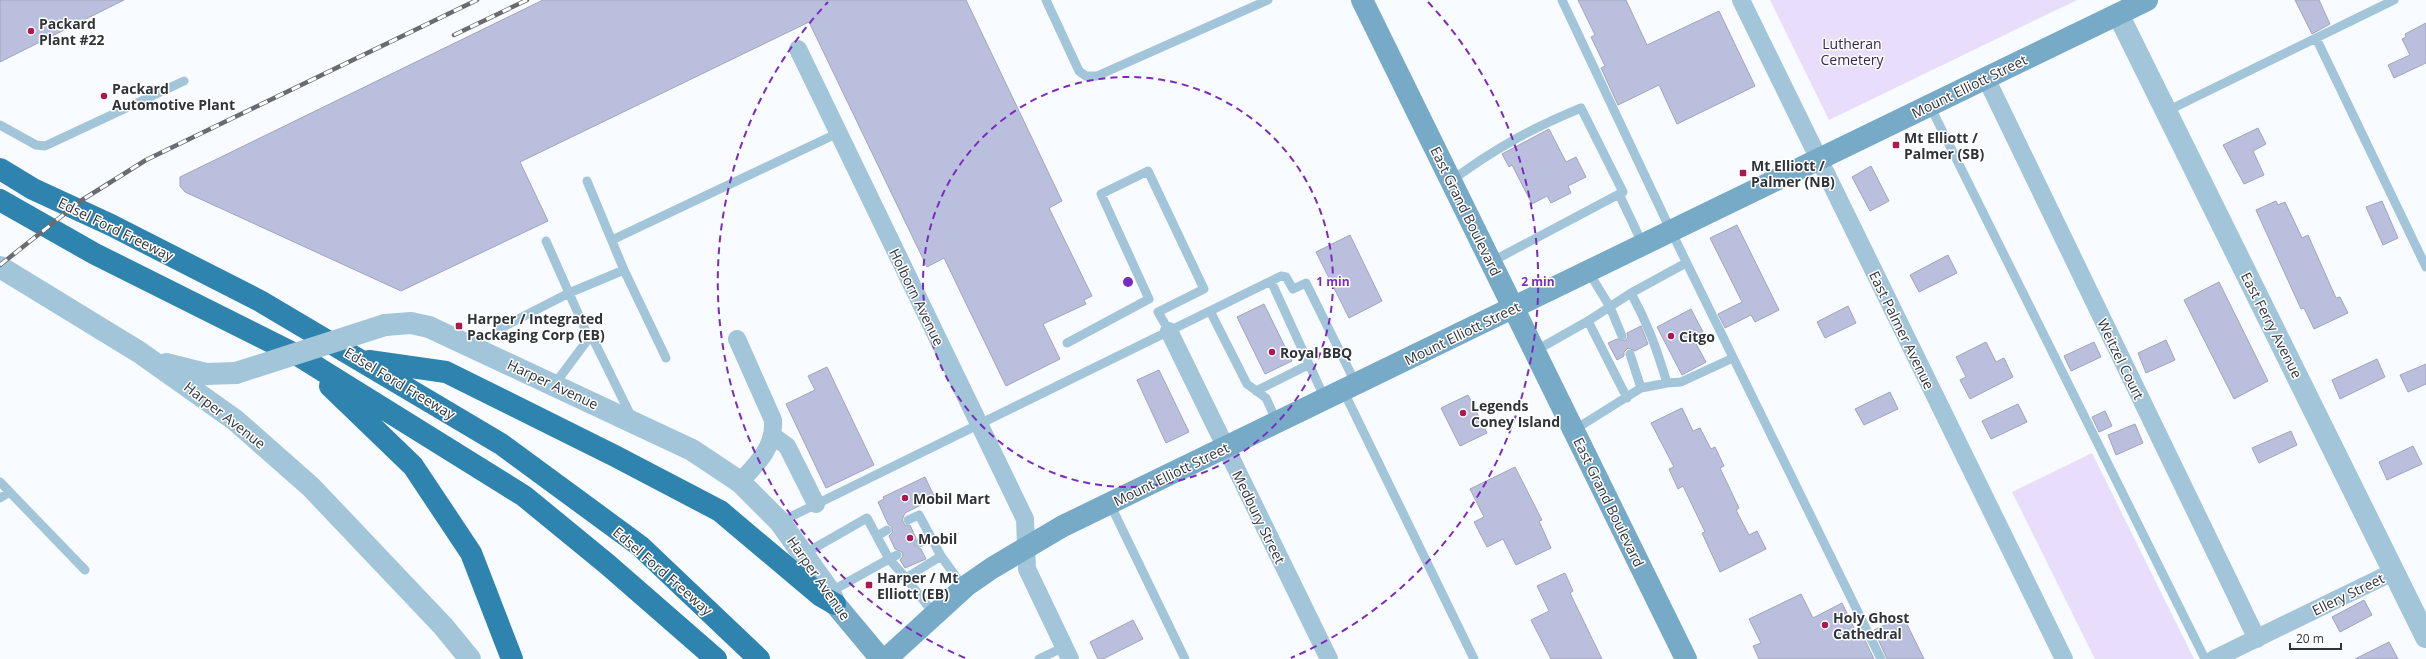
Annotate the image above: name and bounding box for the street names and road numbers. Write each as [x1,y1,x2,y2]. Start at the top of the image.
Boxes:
street label: Mount Elliott Street [1908,50,2030,122]
street label: East Grand Boulevard [1426,143,1506,279]
street label: Edsel Ford Freeway [55,193,178,266]
street label: Holborn Avenue [885,245,949,349]
street label: East Palmer Avenue [1865,268,1939,392]
street label: East Ferry Avenue [2237,269,2307,381]
street label: Mount Elliott Street [1401,297,1523,369]
street label: Weitzel Court [2093,316,2149,402]
street label: Edsel Ford Freeway [341,342,460,424]
street label: Harper Avenue [504,355,602,413]
street label: Harper Avenue [180,377,270,453]
street label: East Grand Boulevard [1569,434,1649,570]
street label: Mount Elliott Street [1110,438,1232,510]
street label: Medbury Street [1228,467,1290,567]
street label: Edsel Ford Freeway [609,523,717,620]
street label: Harper Avenue [783,532,855,624]
street label: Ellery Street [2309,568,2387,620]

